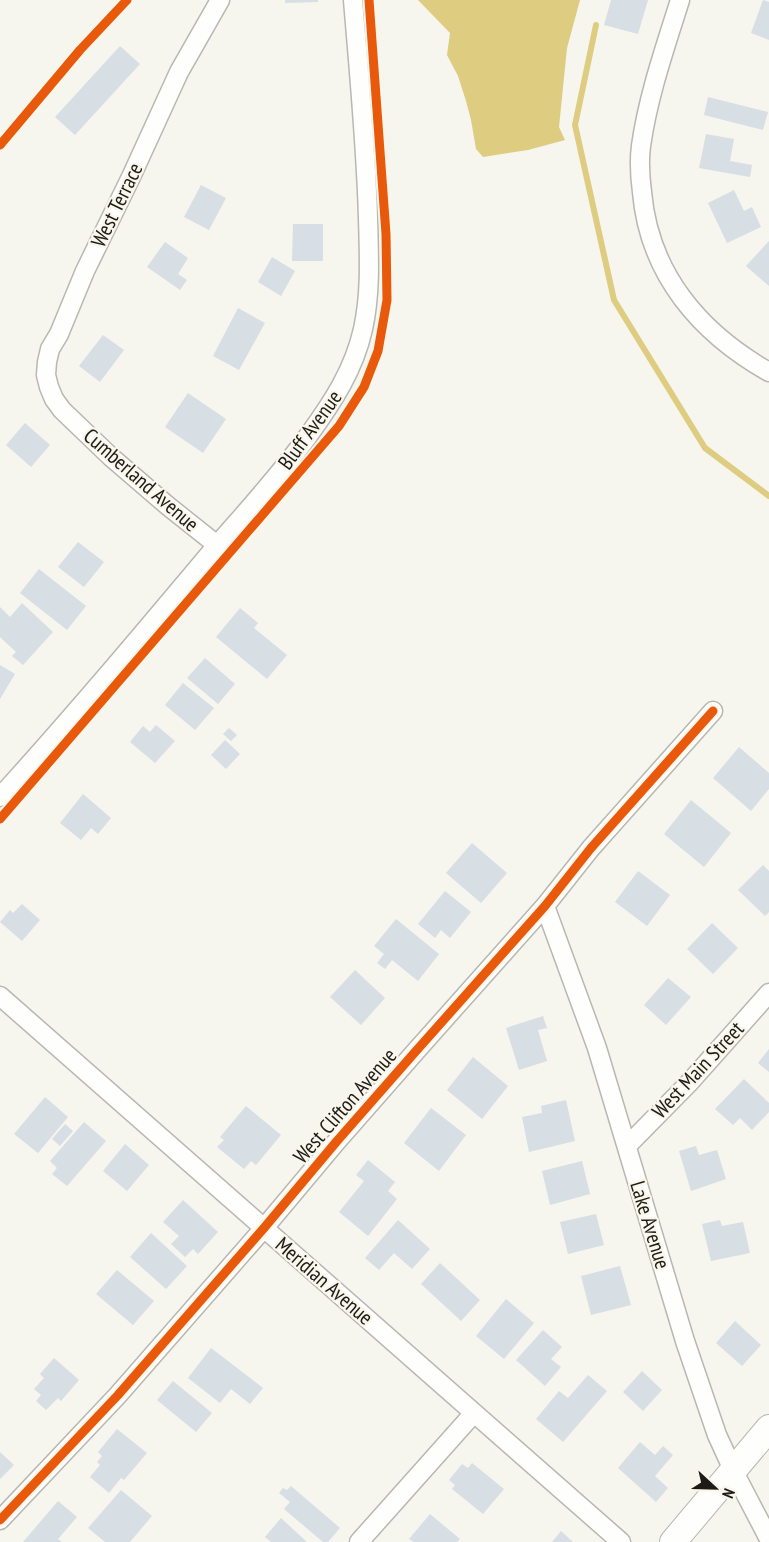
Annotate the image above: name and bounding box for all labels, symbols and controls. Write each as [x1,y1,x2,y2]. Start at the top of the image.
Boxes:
street label: West Terrace [85,158,149,251]
street label: Bluff Avenue [272,385,347,475]
street label: Cumberland Avenue [78,422,205,537]
street label: West Main Street [646,1015,750,1124]
street label: West Clifton Avenue [287,1042,402,1169]
street label: Lake Avenue [624,1178,677,1272]
street label: Meridian Avenue [270,1231,379,1330]
north arrow [685,1458,745,1518]
text: N [718,1486,740,1501]

